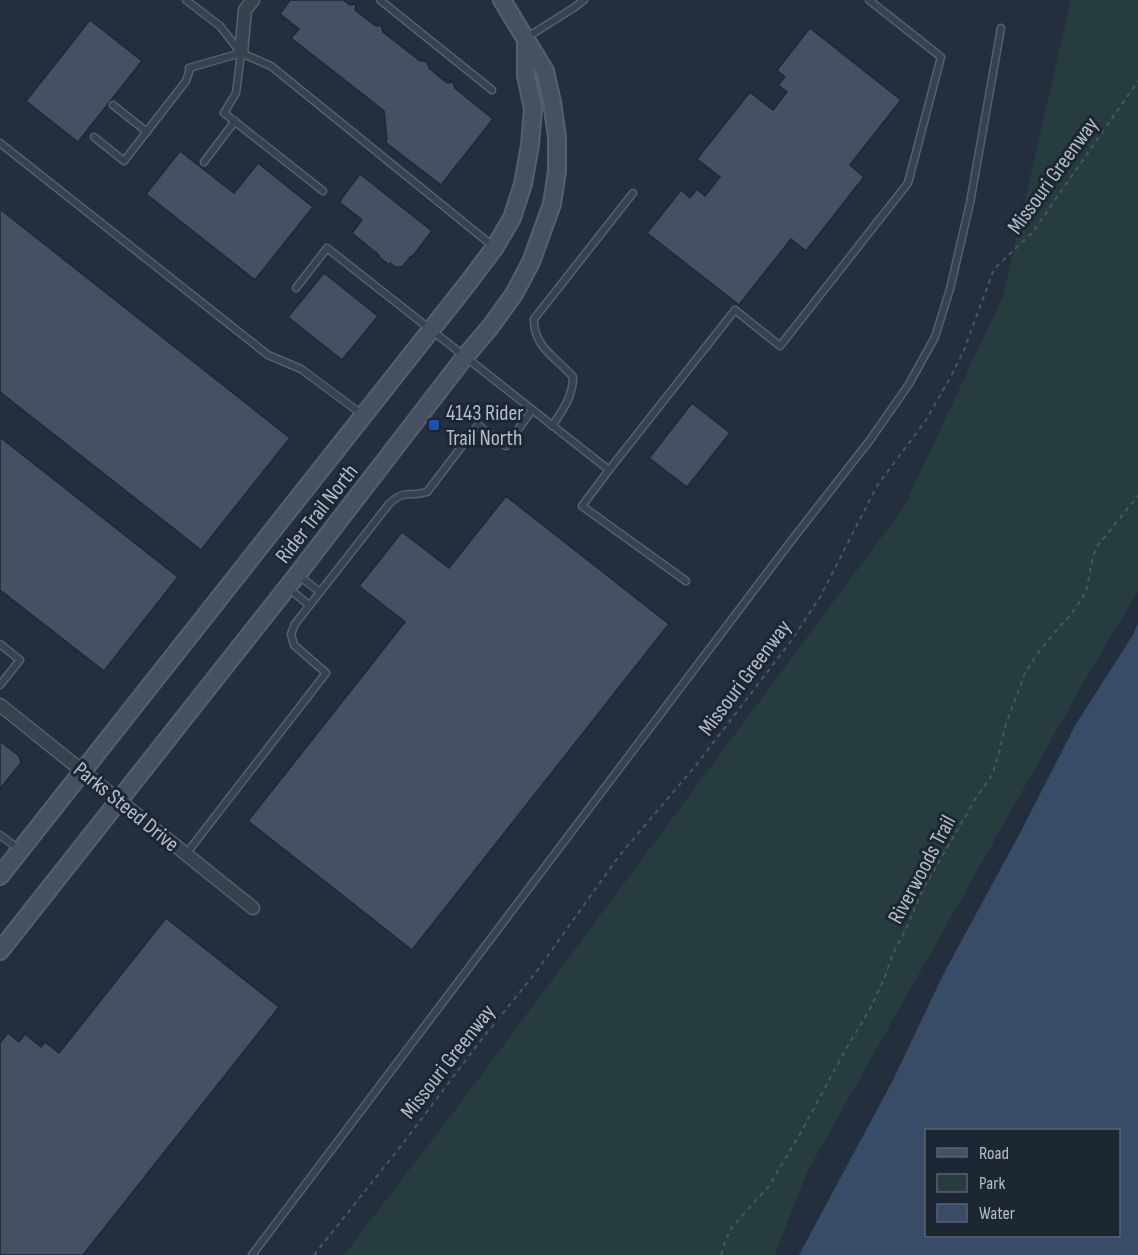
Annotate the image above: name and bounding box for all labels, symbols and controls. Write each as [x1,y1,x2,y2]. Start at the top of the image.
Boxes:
street label: Missouri Greenway [1002,112,1105,240]
place label: 4143 Rider Trail North [446,400,524,452]
marker: 4143 Rider Trail North [427,418,441,432]
street label: Rider Trail North [270,459,364,569]
street label: Missouri Greenway [693,614,798,741]
street label: Parks Steed Drive [68,756,184,858]
street label: Riverwoods Trail [882,811,962,929]
street label: Missouri Greenway [395,999,502,1125]
legend [925,1129,1120,1237]
text: Road [979,1143,1009,1164]
text: Park [979,1173,1005,1194]
text: Water [979,1203,1015,1224]

